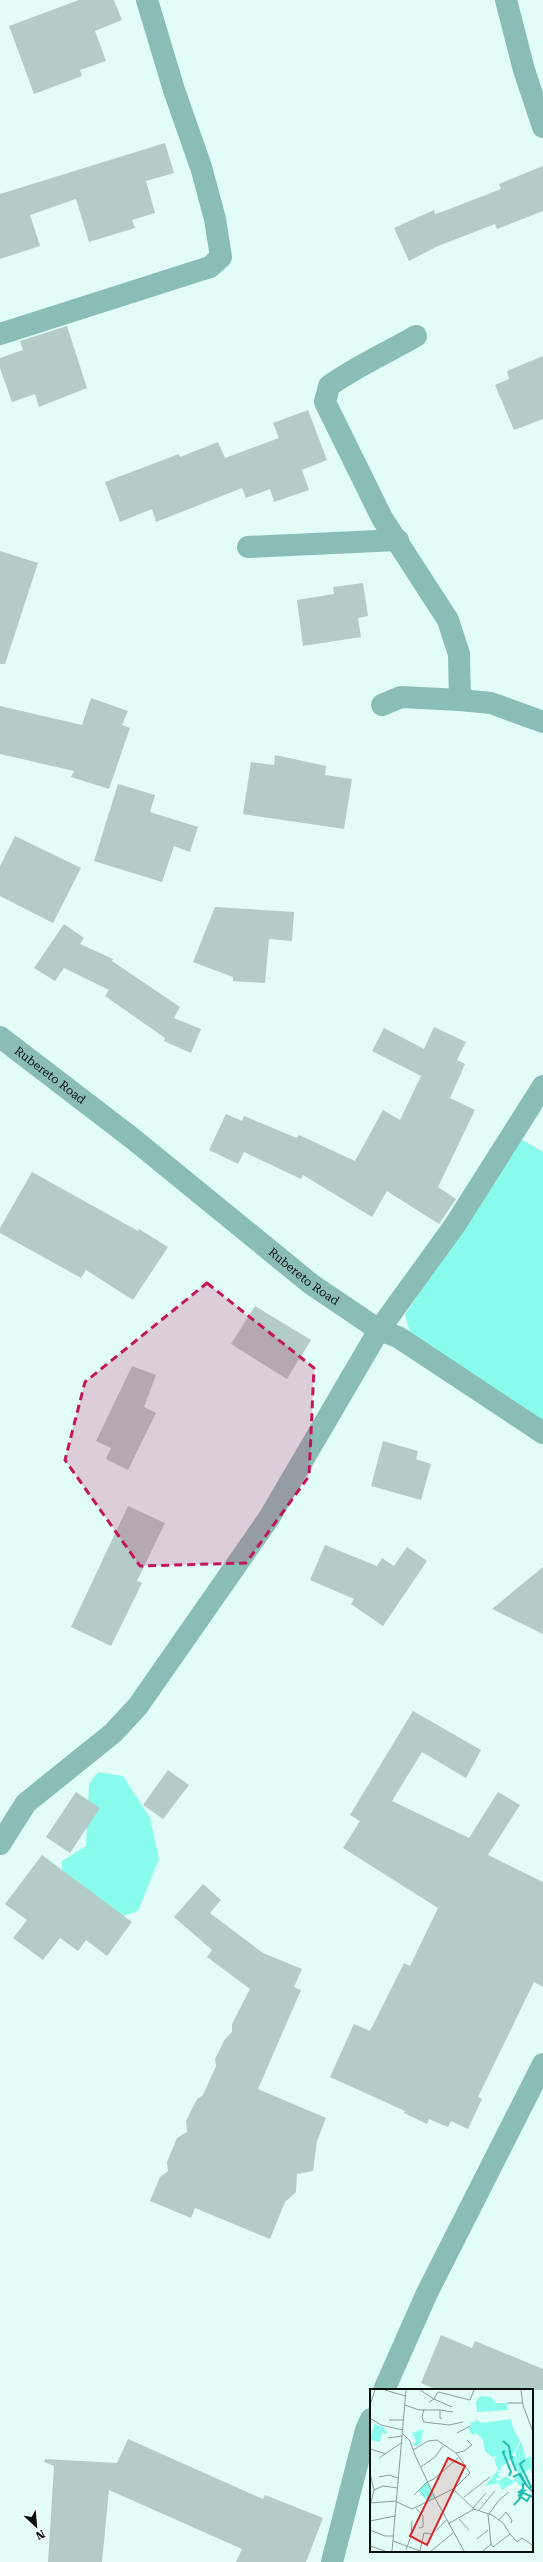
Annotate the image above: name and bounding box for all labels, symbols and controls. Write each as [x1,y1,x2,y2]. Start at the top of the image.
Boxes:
street label: Rubereto Road [12,1044,89,1107]
street label: Rubereto Road [265,1245,342,1308]
inset map [370,2389,533,2552]
north arrow [16,2506,56,2546]
text: N [33,2527,47,2542]

